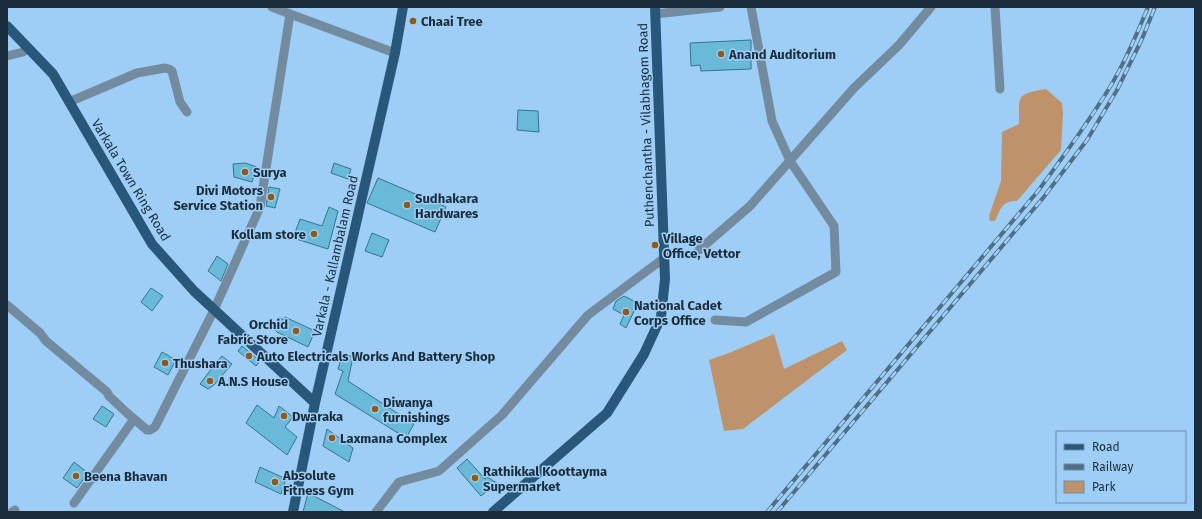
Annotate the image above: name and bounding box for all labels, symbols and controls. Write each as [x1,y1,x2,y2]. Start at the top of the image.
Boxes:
place label: Chaai Tree [421,14,483,29]
marker: Chaai Tree [408,16,418,26]
street label: Puthenchantha - Vilabhagom Road [635,23,657,227]
place label: Anand Auditorium [728,47,836,62]
marker: Anand Auditorium [716,49,726,59]
street label: Varkala Town Ring Road [89,116,173,244]
place label: Surya [253,165,287,180]
marker: Surya [240,167,250,177]
street label: Varkala - Kallambalam Road [309,174,361,338]
place label: Divi Motors Service Station [173,183,264,213]
place label: Sudhakara Hardwares [415,191,479,221]
marker: Divi Motors Service Station [266,192,276,202]
marker: Sudhakara Hardwares [402,200,412,210]
place label: Kollam store [231,227,306,242]
marker: Kollam store [309,229,319,239]
place label: Village Office, Vettor [662,231,741,261]
marker: Village Office, Vettor [650,240,660,250]
place label: National Cadet Corps Office [634,298,723,328]
marker: National Cadet Corps Office [621,307,631,317]
place label: Orchid Fabric Store [218,317,288,347]
marker: Orchid Fabric Store [291,326,301,336]
place label: Auto Electricals Works And Battery Shop [256,349,496,364]
marker: Auto Electricals Works And Battery Shop [244,351,254,361]
place label: Thushara [173,356,228,371]
marker: Thushara [160,358,170,368]
place label: A.N.S House [217,374,288,389]
marker: A.N.S House [205,376,215,386]
place label: Diwanya furnishings [383,395,450,425]
marker: Diwanya furnishings [370,404,380,414]
place label: Dwaraka [292,409,343,424]
marker: Dwaraka [279,411,289,421]
place label: Laxmana Complex [340,431,447,446]
legend [1056,431,1186,503]
marker: Laxmana Complex [327,433,337,443]
text: Road [1092,440,1120,454]
text: Railway [1092,460,1133,474]
place label: Rathikkal Koottayma Supermarket [483,464,607,494]
place label: Absolute Fitness Gym [282,468,354,498]
place label: Beena Bhavan [84,469,168,484]
marker: Beena Bhavan [71,471,81,481]
marker: Rathikkal Koottayma Supermarket [470,473,480,483]
marker: Absolute Fitness Gym [270,477,280,487]
text: Park [1092,480,1116,494]

